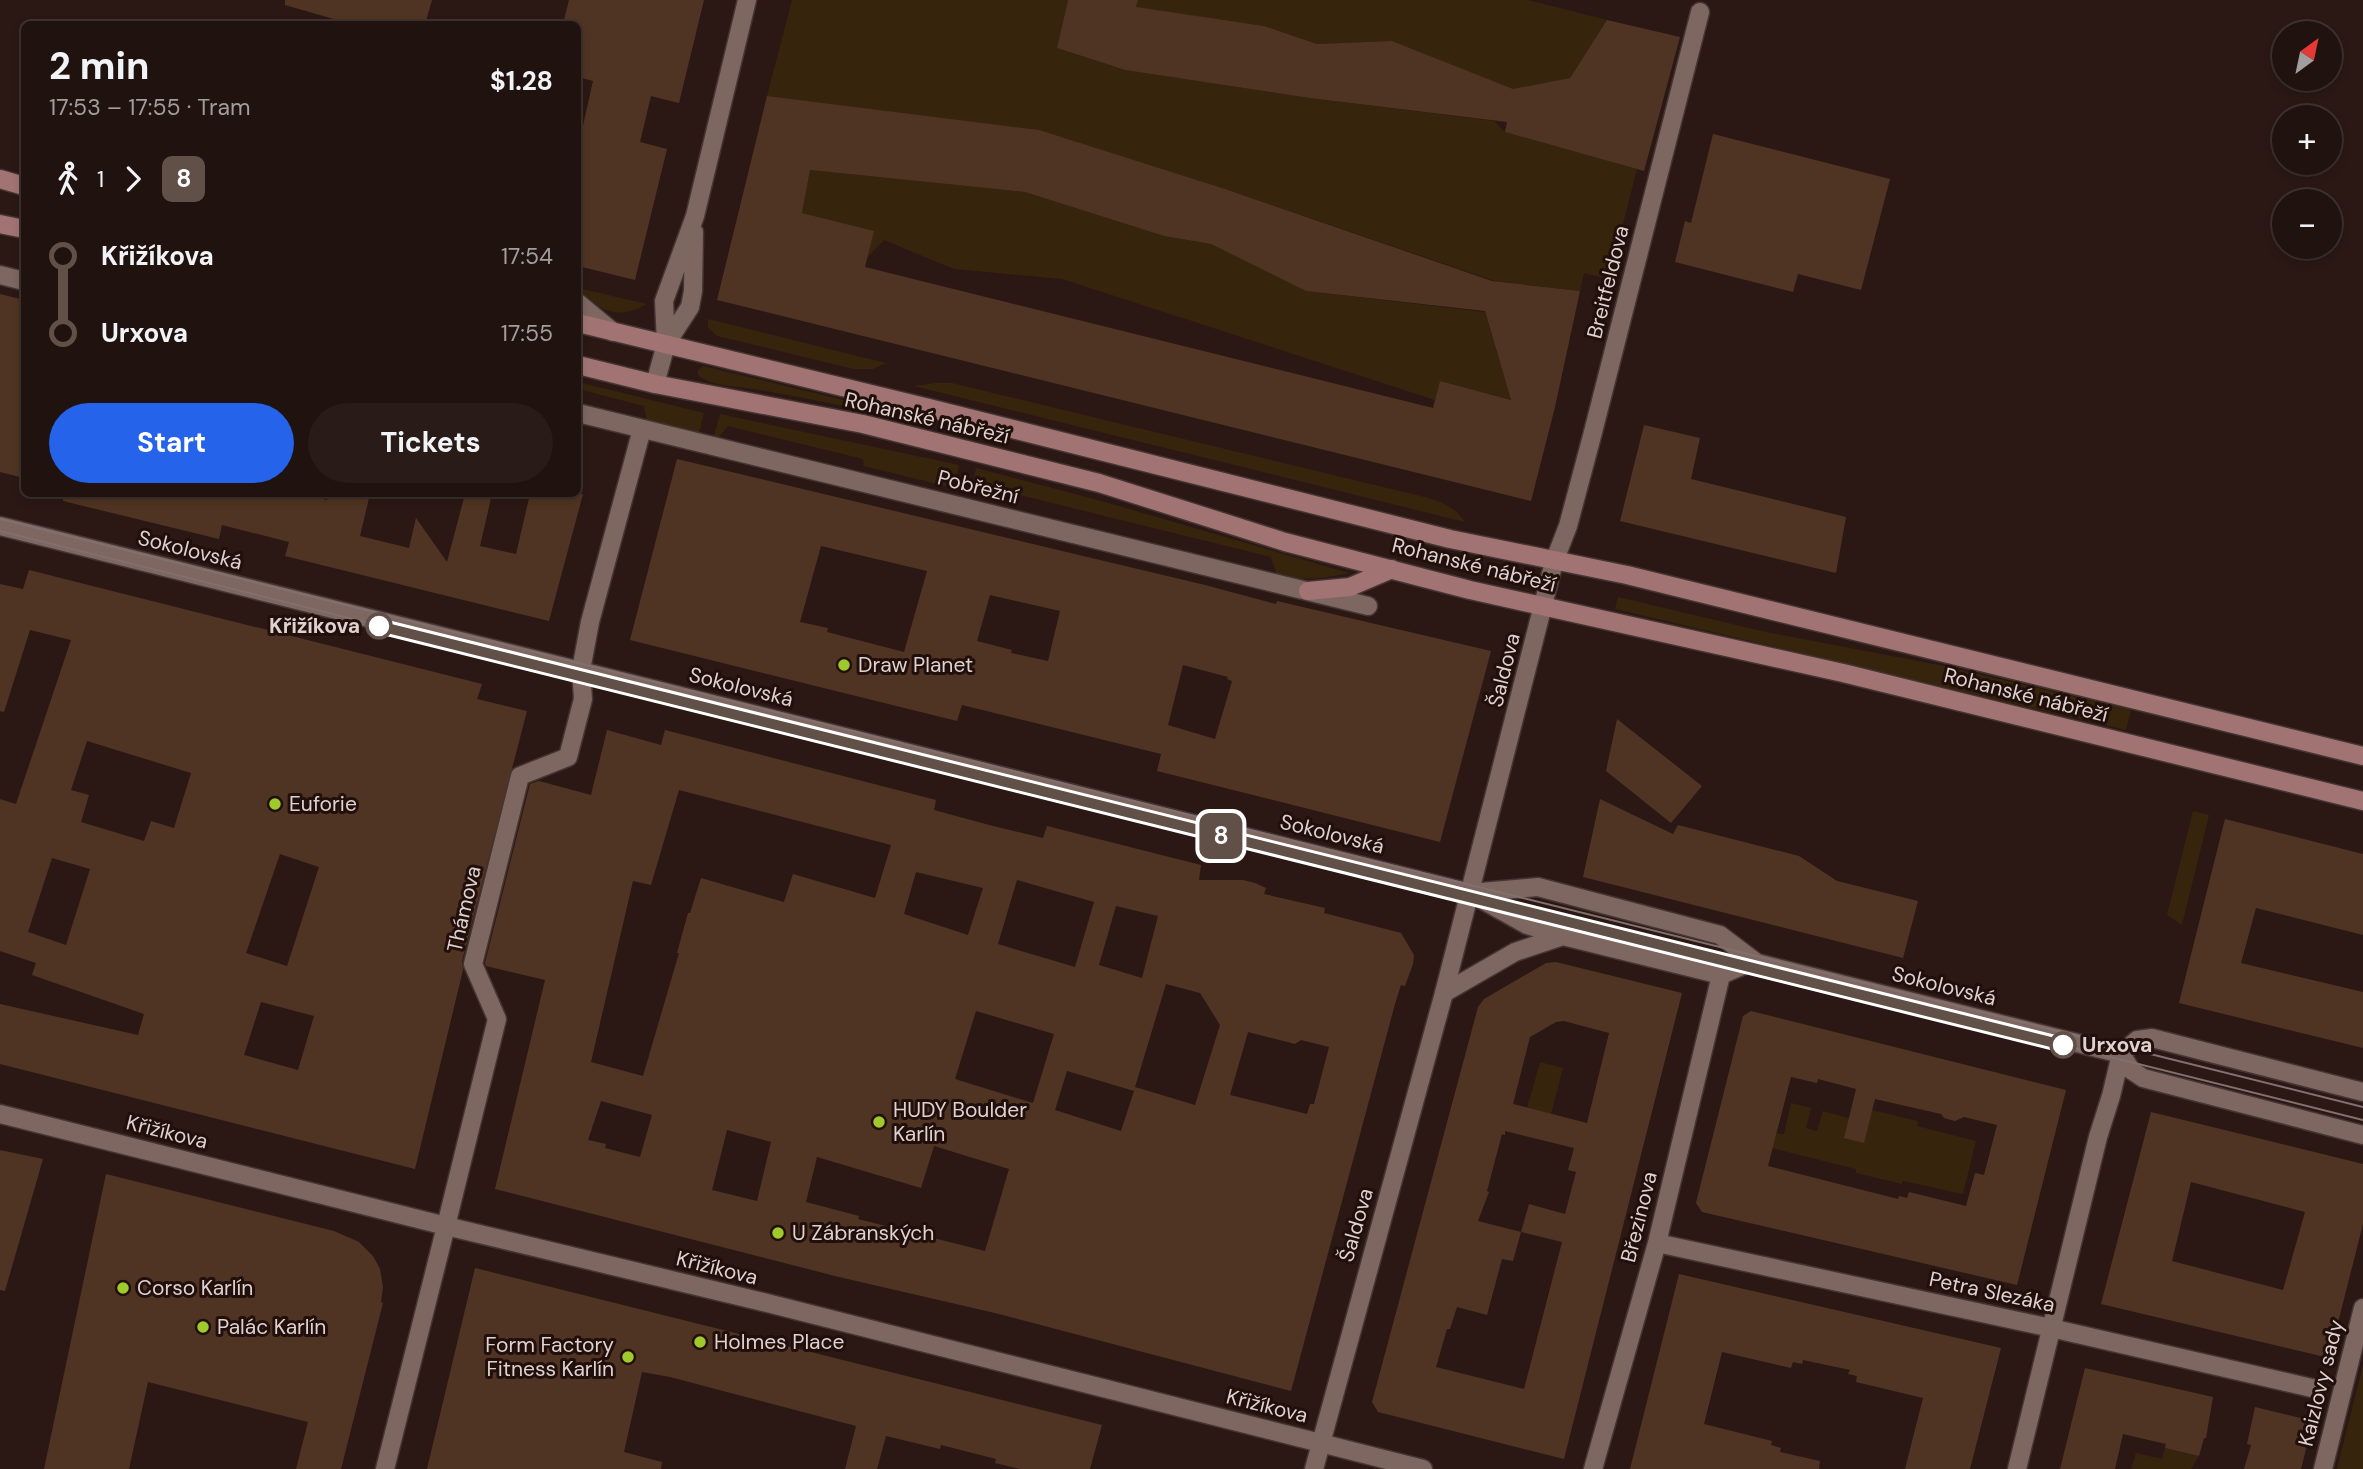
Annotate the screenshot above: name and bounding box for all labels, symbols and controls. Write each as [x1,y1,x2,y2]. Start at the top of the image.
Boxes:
north arrow [2272,21,2342,91]
map controls [2272,21,2342,259]
text: 2 min [49,41,149,91]
text: $1.28 [490,64,553,98]
text: 17:53 – 17:55 · Tram [49,92,250,122]
button: + [2272,105,2342,175]
icon: walk [49,160,87,198]
icon: forward [114,160,152,198]
text: 8 [176,163,191,194]
text: 1 [97,164,104,194]
button: − [2272,189,2342,259]
street label: Breitfeldova [1580,223,1636,341]
text: Křižíkova [101,239,214,273]
text: 17:54 [501,241,553,271]
text: Urxova [101,316,188,350]
text: 17:55 [501,318,553,348]
street label: Rohanské nábřeží [842,385,1012,451]
button: Start [49,403,294,483]
button: Tickets [308,403,553,483]
street label: Pobřežní [934,463,1022,511]
street label: Sokolovská [135,524,245,576]
street label: Rohanské nábřeží [1389,531,1559,599]
place label: Křižíkova [269,612,360,640]
marker: Křižíkova [366,613,392,639]
street label: Šaldova [1481,630,1527,710]
place label: Draw Planet [858,651,973,679]
marker: Draw Planet [836,657,852,673]
street label: Sokolovská [686,661,796,713]
street label: Rohanské nábřeží [1941,661,2111,729]
place label: Euforie [289,790,357,818]
marker: Euforie [267,796,283,812]
street label: Sokolovská [1277,808,1387,860]
line badge: 8 [1198,813,1244,859]
text: 8 [1213,820,1229,851]
street label: Thámova [440,863,488,955]
street label: Sokolovská [1889,960,1999,1012]
place label: Urxova [2082,1031,2152,1059]
marker: Urxova [2050,1032,2076,1058]
place label: HUDY Boulder Karlín [893,1096,1027,1148]
street label: Křižíkova [123,1108,211,1156]
marker: HUDY Boulder Karlín [871,1114,887,1130]
street label: Březinova [1614,1169,1664,1265]
street label: Šaldova [1332,1185,1380,1265]
place label: U Zábranských [792,1219,934,1247]
marker: U Zábranských [770,1225,786,1241]
street label: Křižíkova [673,1244,761,1292]
street label: Petra Slezáka [1927,1265,2057,1319]
place label: Corso Karlín [137,1274,253,1302]
marker: Corso Karlín [115,1280,131,1296]
place label: Palác Karlín [217,1313,326,1341]
street label: Kaizlovy sady [2292,1316,2350,1449]
marker: Palác Karlín [195,1319,211,1335]
place label: Holmes Place [714,1328,845,1356]
place label: Form Factory Fitness Karlín [485,1331,614,1383]
marker: Holmes Place [692,1334,708,1350]
marker: Form Factory Fitness Karlín [620,1349,636,1365]
street label: Křižíkova [1223,1382,1311,1430]

